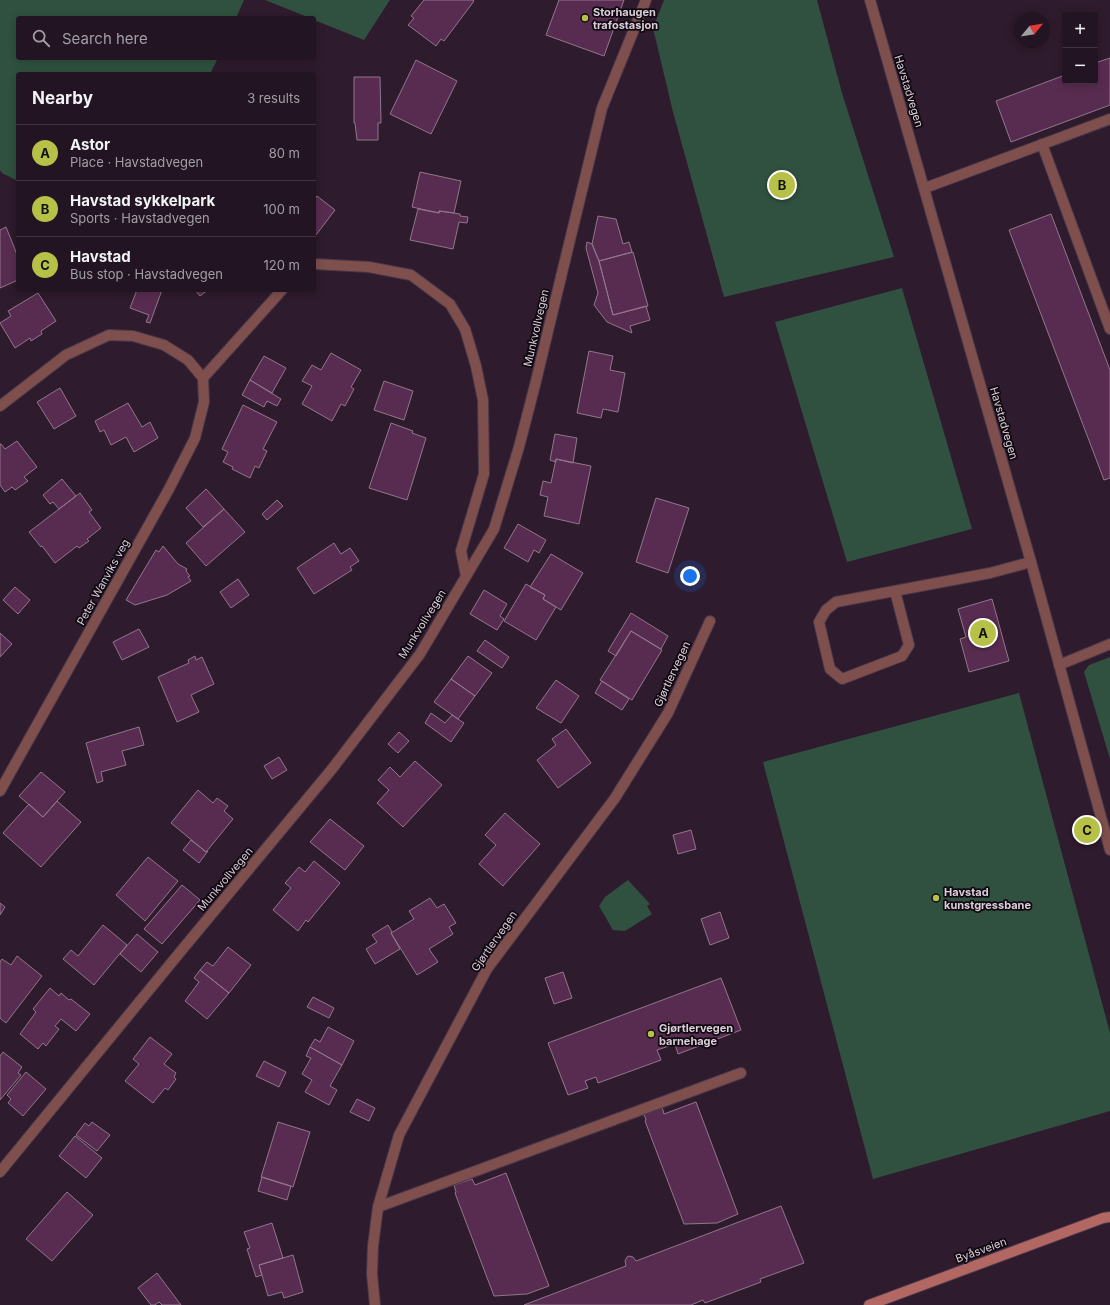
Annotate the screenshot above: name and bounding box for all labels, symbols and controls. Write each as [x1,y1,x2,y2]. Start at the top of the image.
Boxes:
place label: Storhaugen trafostasjon [593,5,658,32]
north arrow [1014,12,1050,48]
map controls [1062,12,1098,84]
button: + [1062,12,1098,48]
marker: Storhaugen trafostasjon [580,13,590,23]
search box [16,16,316,60]
icon: search [30,27,52,49]
text: Search here [62,29,148,48]
button: − [1062,48,1098,84]
street label: Havstadvegen [891,53,927,129]
text: Nearby [32,88,93,108]
text: 3 results [247,90,300,106]
text: Astor [70,135,110,154]
text: A [40,145,50,161]
text: 80 m [269,145,300,161]
text: Place · Havstadvegen [70,154,203,170]
pin: B [769,170,795,200]
text: Havstad sykkelpark [70,191,215,210]
text: B [41,201,49,217]
text: 100 m [263,201,300,217]
text: Sports · Havstadvegen [70,210,210,226]
text: Havstad [70,247,131,266]
text: C [40,257,50,273]
text: 120 m [264,257,300,273]
text: Bus stop · Havstadvegen [70,266,223,282]
street label: Munkvollvegen [520,288,552,368]
street label: Havstadvegen [987,385,1021,461]
street label: Peter Wanviks veg [74,537,132,627]
your location [680,566,700,586]
street label: Munkvollvegen [395,587,449,661]
pin: A [970,618,996,648]
street label: Gjørtlervegen [651,639,693,709]
pin: C [1074,815,1100,845]
street label: Munkvollvegen [194,844,256,914]
place label: Havstad kunstgressbane [944,885,1031,912]
marker: Havstad kunstgressbane [931,893,941,903]
street label: Gjørtlervegen [468,908,520,974]
place label: Gjørtlervegen barnehage [659,1021,733,1048]
marker: Gjørtlervegen barnehage [646,1029,656,1039]
street label: Byåsveien [954,1234,1008,1266]

